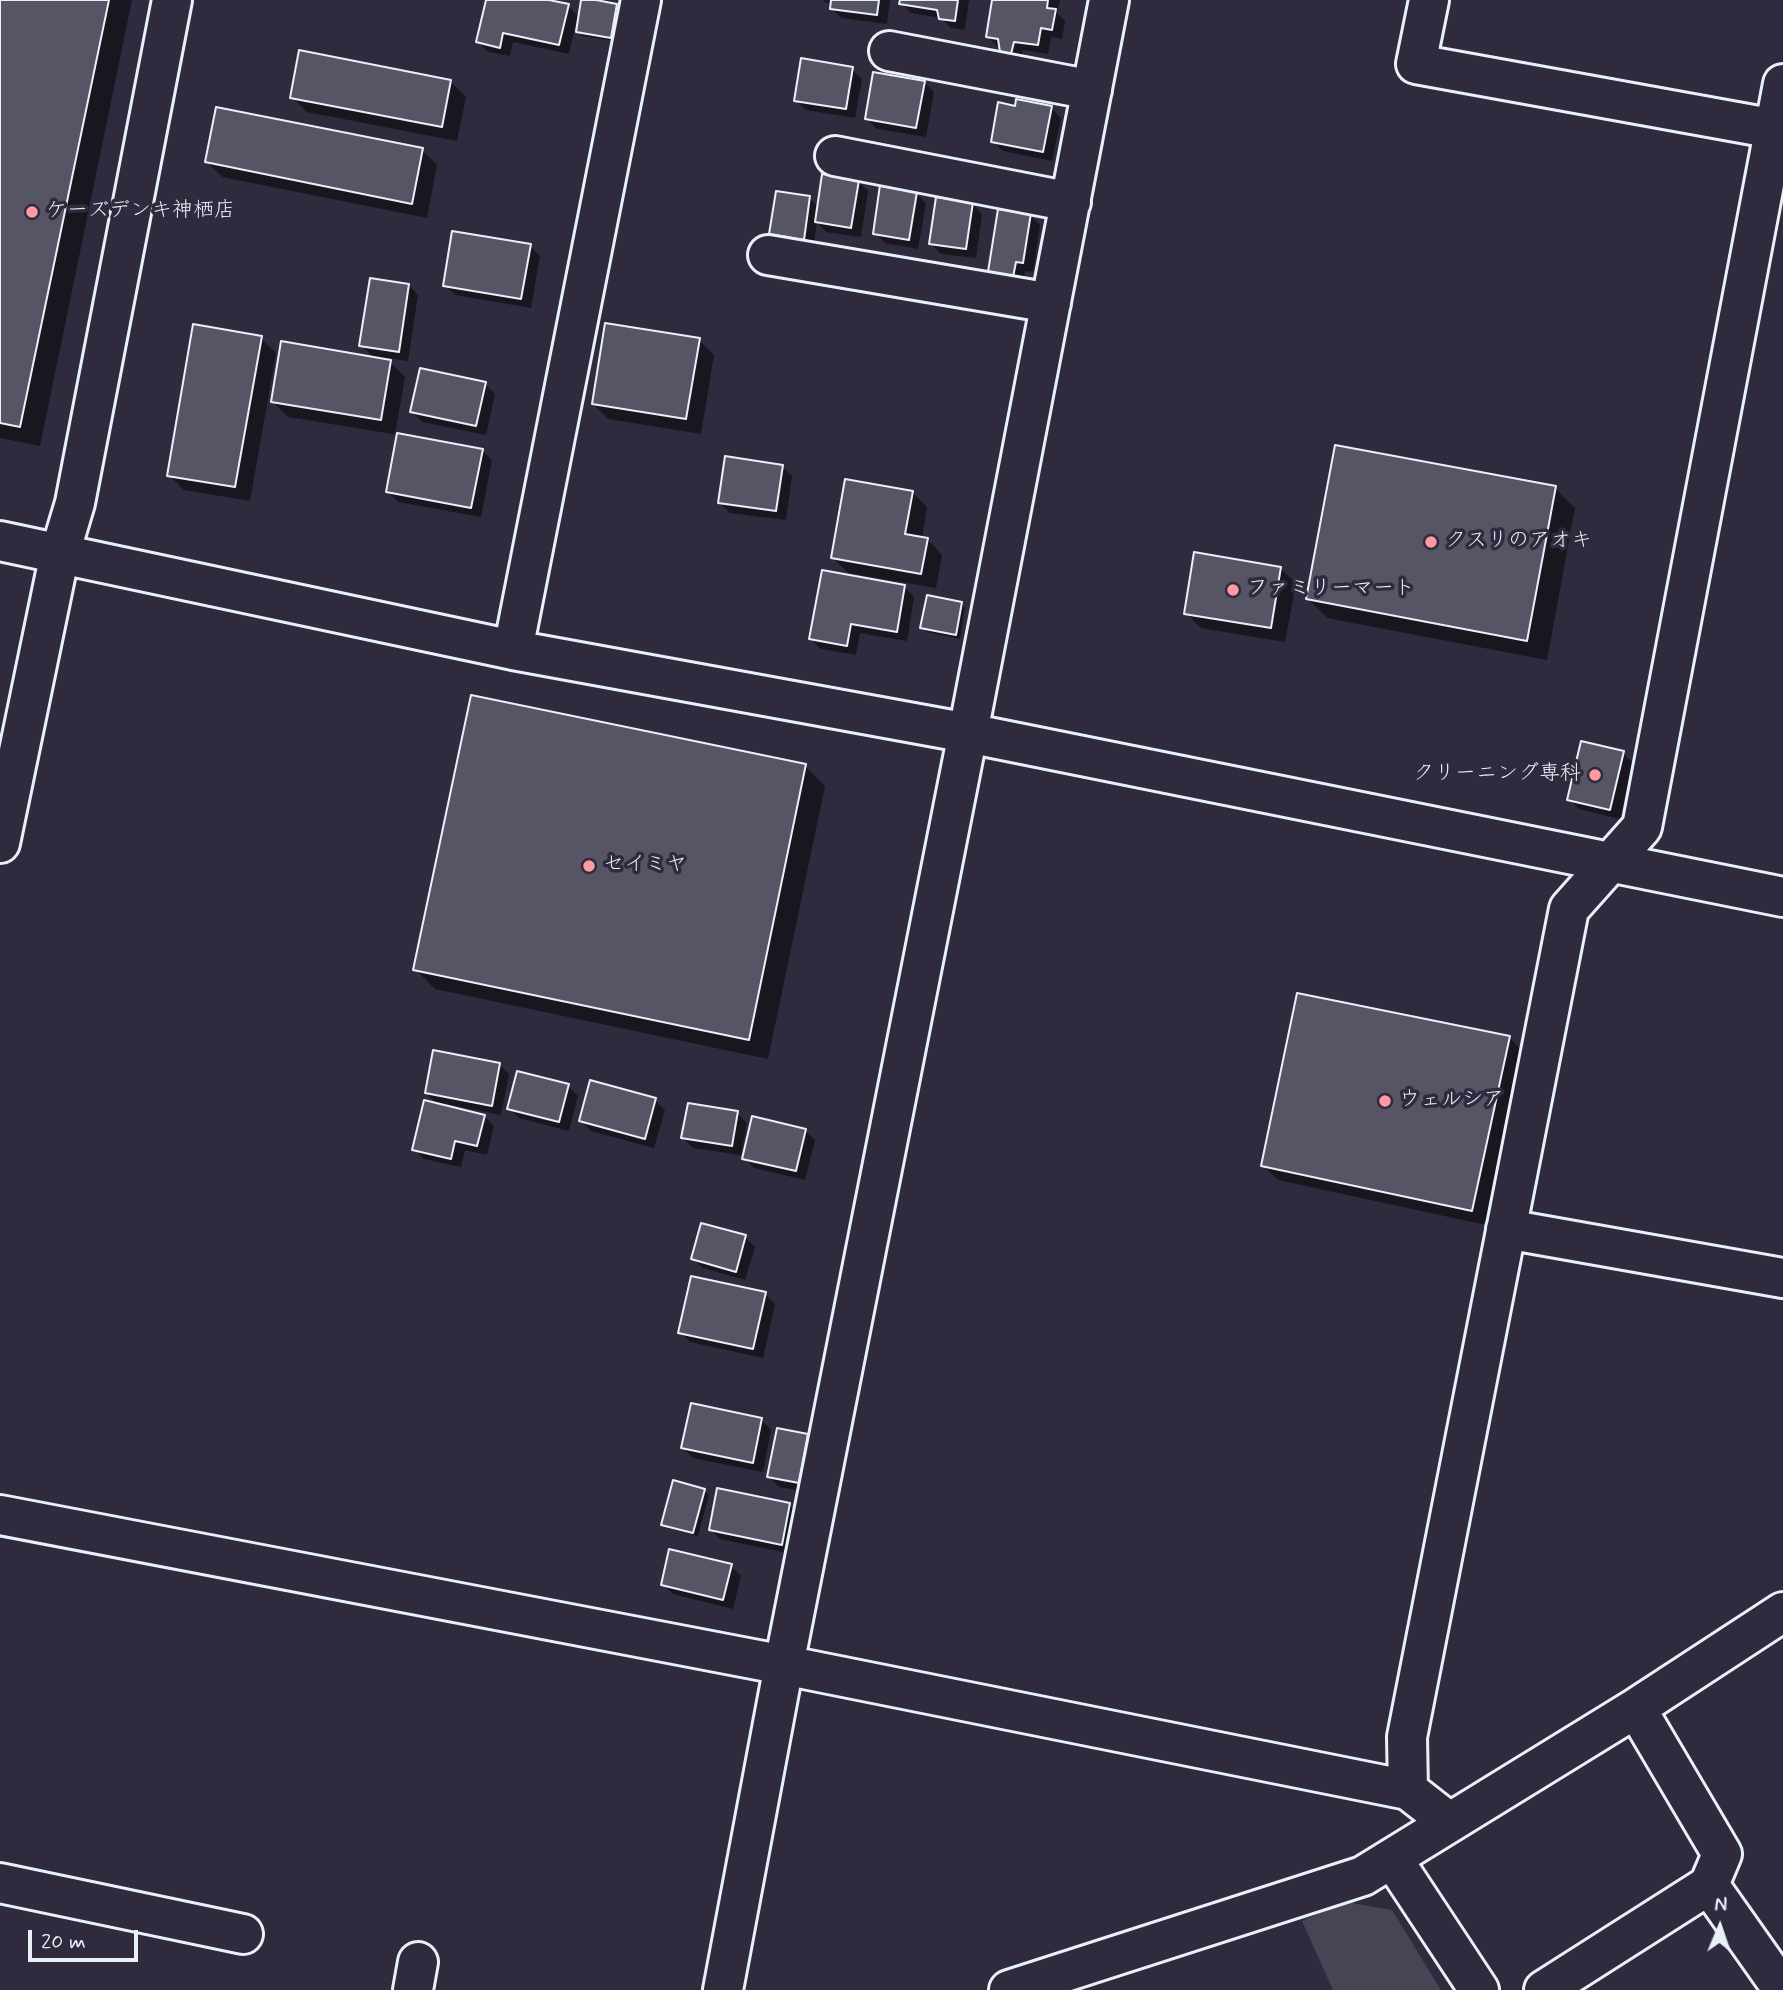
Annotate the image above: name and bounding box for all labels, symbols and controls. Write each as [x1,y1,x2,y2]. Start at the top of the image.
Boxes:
place label: ケーズデンキ神栖店 [46,199,235,225]
marker: ケーズデンキ神栖店 [24,204,40,220]
place label: クスリのアオキ [1445,529,1592,555]
marker: クスリのアオキ [1423,534,1439,550]
place label: ファミリーマート [1247,577,1415,603]
marker: ファミリーマート [1225,582,1241,598]
place label: クリーニング専科 [1413,762,1581,788]
marker: クリーニング専科 [1587,767,1603,783]
place label: セイミヤ [603,853,687,879]
marker: セイミヤ [581,858,597,874]
place label: ウェルシア [1399,1088,1504,1114]
marker: ウェルシア [1377,1093,1393,1109]
north arrow [1685,1892,1755,1962]
text: N [1714,1893,1728,1918]
scale bar [32,1916,142,1960]
text: 20 m [41,1928,86,1956]

